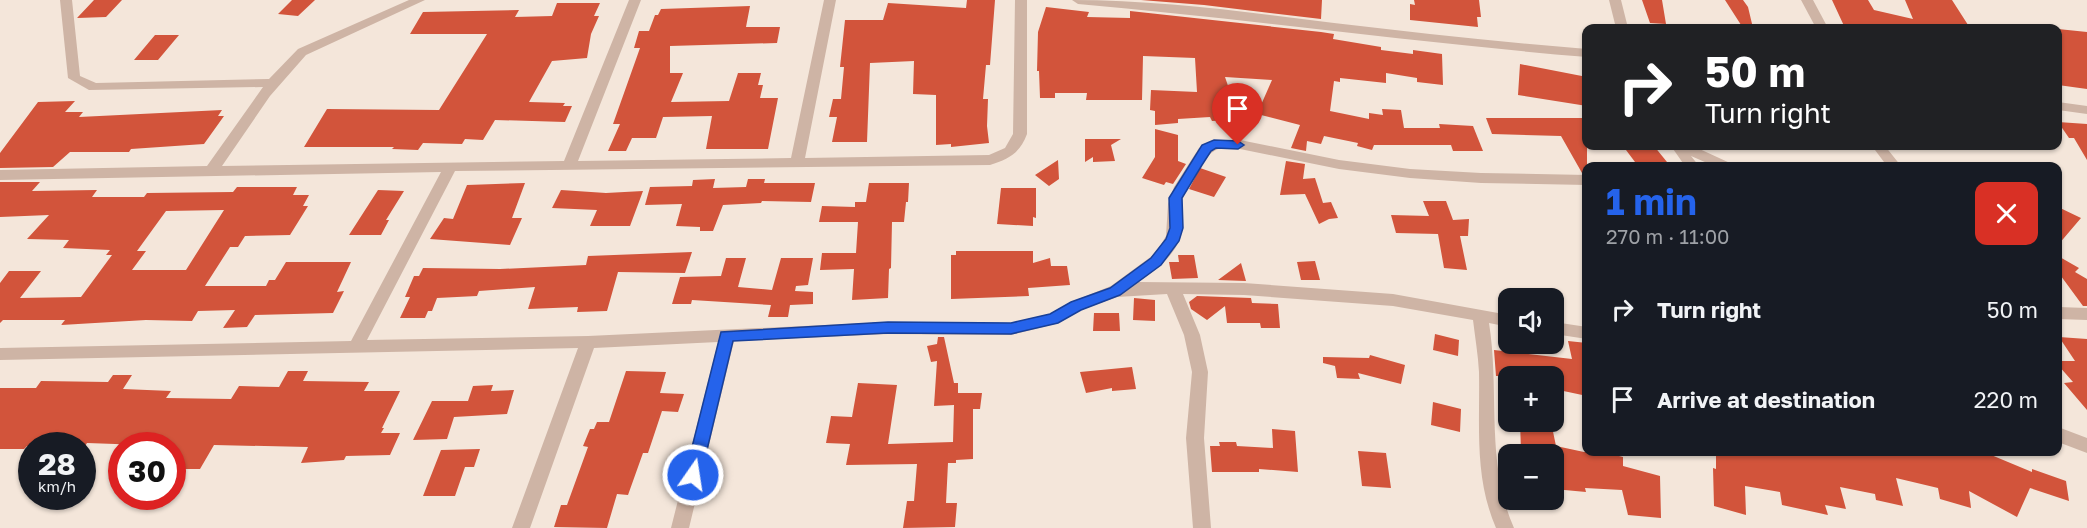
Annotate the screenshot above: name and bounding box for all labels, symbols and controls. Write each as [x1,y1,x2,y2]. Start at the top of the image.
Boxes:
text: 50 m [1705,46,1805,96]
icon: right [1606,48,1684,126]
pin [1212,83,1263,145]
icon: arrive [1221,92,1254,125]
text: Turn right [1705,97,1831,129]
text: 1 min [1606,180,1697,223]
button: close [1975,182,2038,245]
text: 270 m · 11:00 [1606,224,1730,248]
map controls [1498,288,1564,510]
button: sound [1498,288,1564,354]
icon: right [1606,293,1639,326]
text: Turn right [1657,296,1761,323]
text: 50 m [1987,296,2038,323]
button: + [1498,366,1564,432]
icon: arrive [1606,383,1639,416]
text: Arrive at destination [1657,386,1875,413]
text: 220 m [1974,386,2038,413]
speed limit sign: 30 [108,432,186,510]
position arrow [661,443,725,507]
button: − [1498,444,1564,510]
text: 28 [38,446,76,482]
text: km/h [38,477,76,495]

